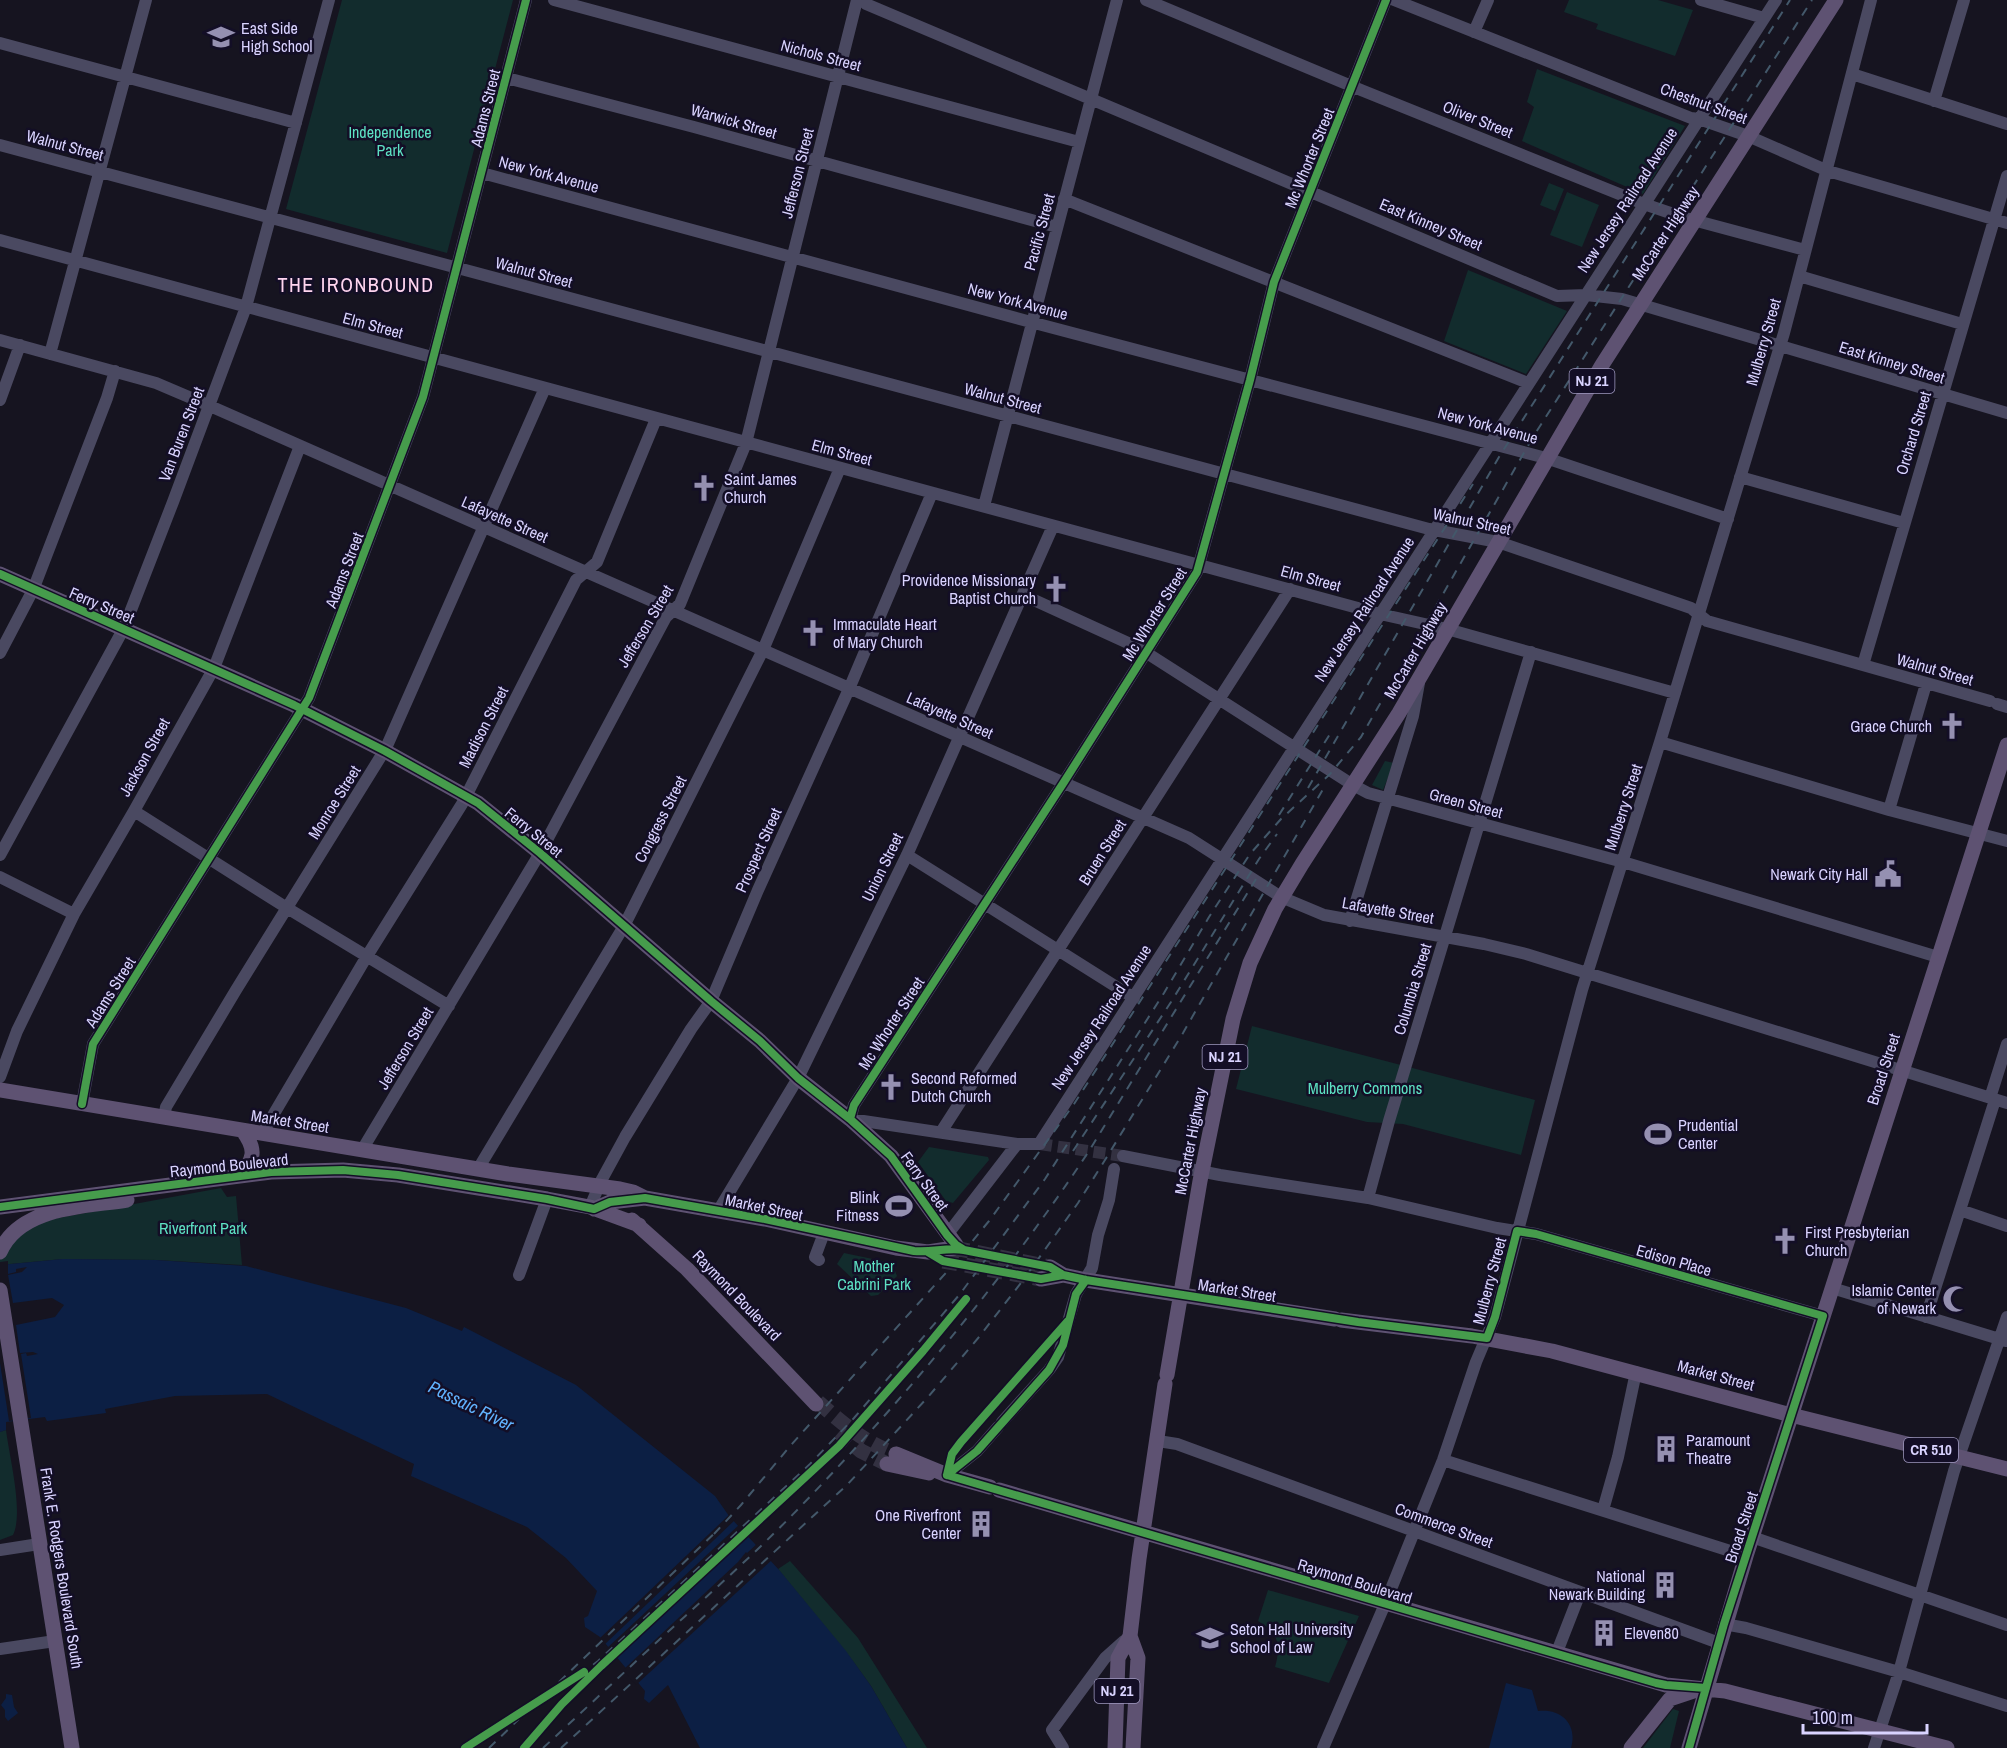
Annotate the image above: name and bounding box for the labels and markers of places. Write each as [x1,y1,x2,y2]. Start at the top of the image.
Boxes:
place label: East Side High School [241,17,313,57]
school or university icon: East Side High School [206,22,236,52]
place label: Saint James Church [724,468,797,508]
church icon: Saint James Church [689,473,719,503]
place label: Providence Missionary Baptist Church [902,569,1036,609]
church icon: Providence Missionary Baptist Church [1041,574,1071,604]
place label: Immaculate Heart of Mary Church [833,613,937,653]
church icon: Immaculate Heart of Mary Church [798,618,828,648]
church icon: Grace Church [1937,711,1967,741]
place label: Grace Church [1850,715,1932,737]
public building icon: Newark City Hall [1873,859,1903,889]
place label: Newark City Hall [1770,863,1868,885]
place label: Second Reformed Dutch Church [911,1067,1017,1107]
church icon: Second Reformed Dutch Church [876,1072,906,1102]
place label: Prudential Center [1678,1114,1738,1154]
sports icon: Prudential Center [1643,1119,1673,1149]
place label: Blink Fitness [836,1186,879,1226]
sports icon: Blink Fitness [884,1191,914,1221]
place label: First Presbyterian Church [1805,1221,1909,1261]
church icon: First Presbyterian Church [1770,1226,1800,1256]
place label: Islamic Center of Newark [1851,1279,1937,1319]
mosque icon: Islamic Center of Newark [1941,1284,1971,1314]
place label: Paramount Theatre [1686,1429,1751,1469]
building icon: Paramount Theatre [1651,1434,1681,1464]
place label: One Riverfront Center [875,1504,962,1544]
building icon: One Riverfront Center [966,1509,996,1539]
place label: National Newark Building [1549,1565,1646,1605]
building icon: National Newark Building [1650,1570,1680,1600]
place label: Seton Hall University School of Law [1230,1618,1354,1658]
building icon: Eleven80 [1589,1618,1619,1648]
place label: Eleven80 [1624,1622,1679,1644]
school or university icon: Seton Hall University School of Law [1195,1623,1225,1653]

